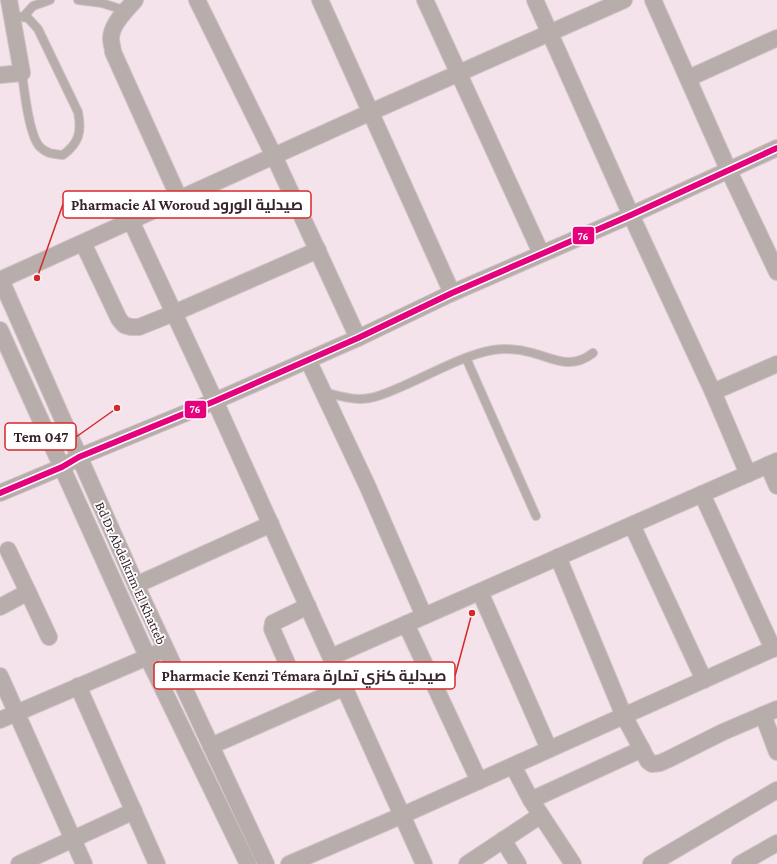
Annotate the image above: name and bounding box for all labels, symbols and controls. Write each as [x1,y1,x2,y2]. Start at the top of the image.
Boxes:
callout: Pharmacie Al Woroud صيدلية الورود [63,191,311,218]
text: Pharmacie Al Woroud صيدلية الورود [71,197,303,214]
line badge: 76 [572,226,595,245]
text: 76 [577,230,589,242]
line badge: 76 [184,400,207,419]
text: 76 [189,403,201,415]
callout: Tem 047 [5,423,76,450]
text: Tem 047 [13,429,69,445]
street label: Bd Dr Abdelkrim El Khatteb [92,499,170,647]
callout: Pharmacie Kenzi Témara صيدلية كنزي تمارة [154,662,455,689]
text: Pharmacie Kenzi Témara صيدلية كنزي تمارة [162,668,446,688]

